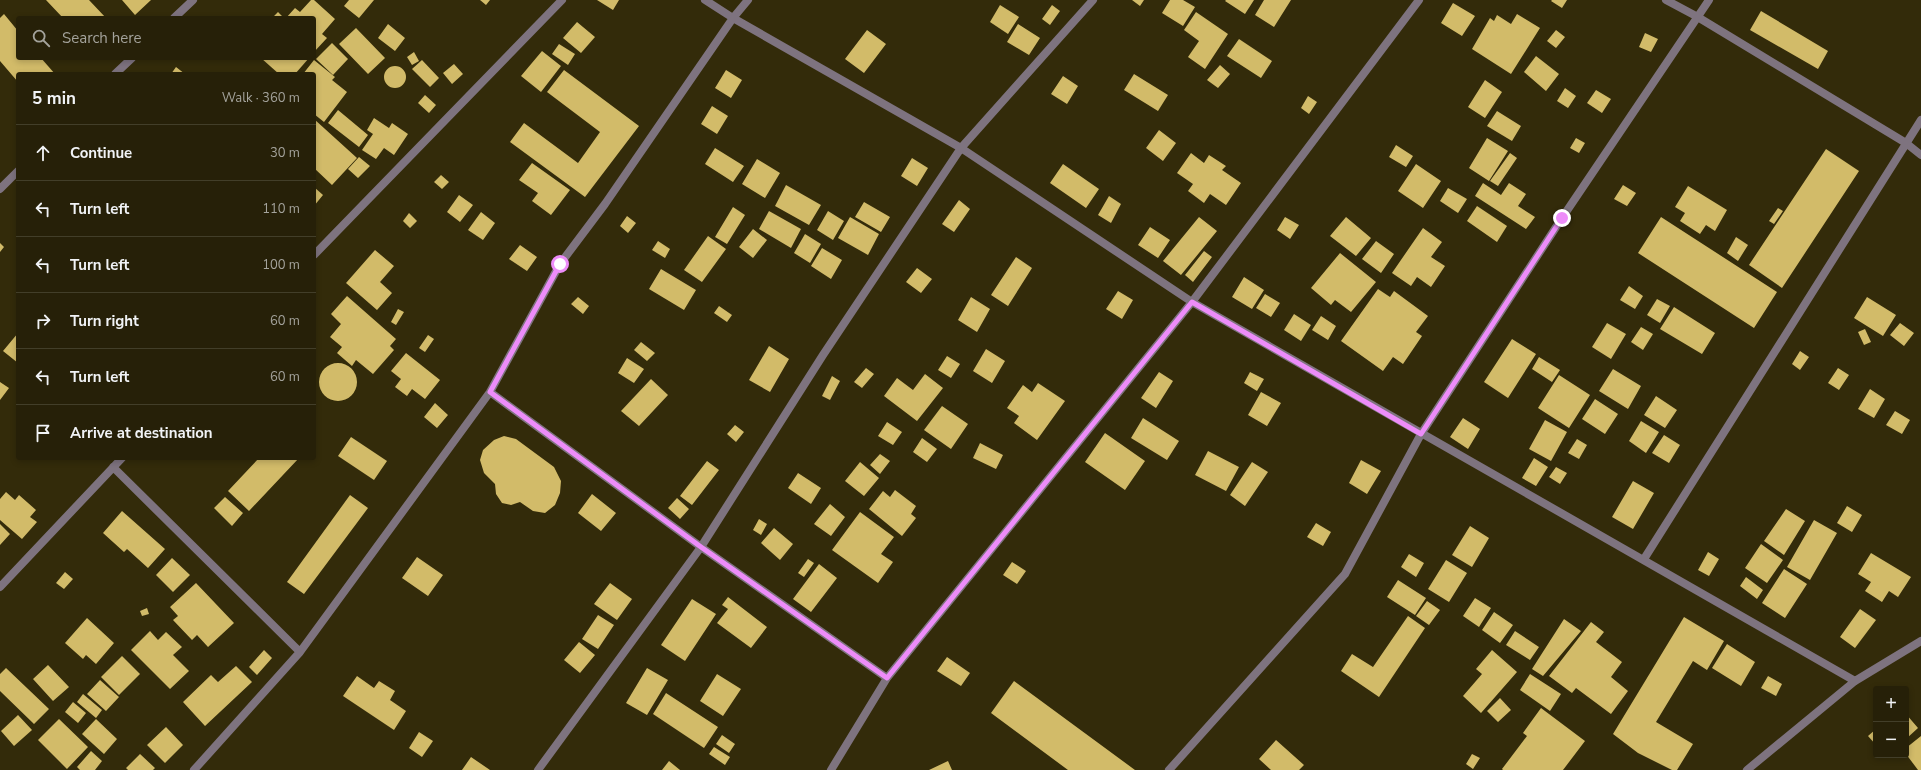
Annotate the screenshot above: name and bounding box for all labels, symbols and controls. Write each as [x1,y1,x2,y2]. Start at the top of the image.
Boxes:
search box [16,16,316,60]
icon: search [30,27,52,49]
text: Search here [62,28,142,48]
text: 5 min [32,87,76,110]
text: Walk · 360 m [222,89,300,107]
icon: ahead [32,142,54,164]
text: Continue [70,143,132,163]
text: 30 m [270,144,300,162]
icon: left [32,198,54,220]
text: Turn left [70,199,129,219]
text: 110 m [262,200,300,218]
route end [1553,209,1571,227]
icon: left [32,254,54,276]
text: Turn left [70,255,129,275]
route start [551,255,569,273]
text: 100 m [262,256,300,274]
icon: right [32,310,54,332]
text: Turn right [70,311,139,331]
text: 60 m [270,312,300,330]
icon: left [32,366,54,388]
text: Turn left [70,367,129,387]
text: 60 m [270,368,300,386]
icon: arrive [32,422,54,444]
text: Arrive at destination [70,423,213,443]
map controls [1873,686,1909,758]
button: + [1873,686,1909,722]
button: − [1873,722,1909,758]

